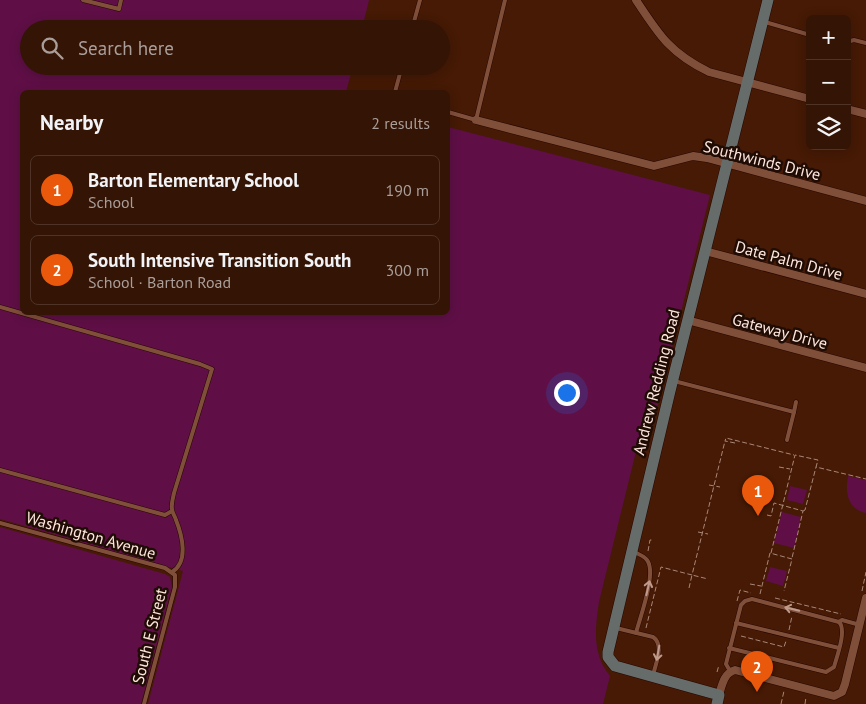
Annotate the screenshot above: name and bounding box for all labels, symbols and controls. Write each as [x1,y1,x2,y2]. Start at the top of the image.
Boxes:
map controls [806,15,851,150]
button: + [806,15,851,60]
search box [20,20,450,75]
icon: search [38,34,66,62]
text: Search here [78,36,174,60]
button: − [806,60,851,105]
button: layers [806,105,851,150]
text: Nearby [40,109,103,136]
text: 2 results [371,113,430,133]
street label: Southwinds Drive [701,136,823,184]
text: Barton Elementary School [88,168,299,192]
text: 1 [52,180,62,200]
text: 190 m [386,180,429,200]
text: School [88,192,134,212]
street label: Date Palm Drive [733,236,845,284]
text: South Intensive Transition South [88,248,351,272]
text: 2 [52,260,62,280]
text: 300 m [386,260,429,280]
text: School · Barton Road [88,272,231,292]
street label: Andrew Redding Road [628,307,684,457]
street label: Gateway Drive [730,309,830,353]
your location [554,380,580,406]
pin: 1 [742,475,774,516]
street label: Washington Avenue [24,507,158,563]
one-way arrow [644,580,653,596]
street label: South E Street [127,586,171,686]
one-way arrow [784,604,800,613]
one-way arrow [652,644,662,660]
pin: 2 [741,651,773,692]

